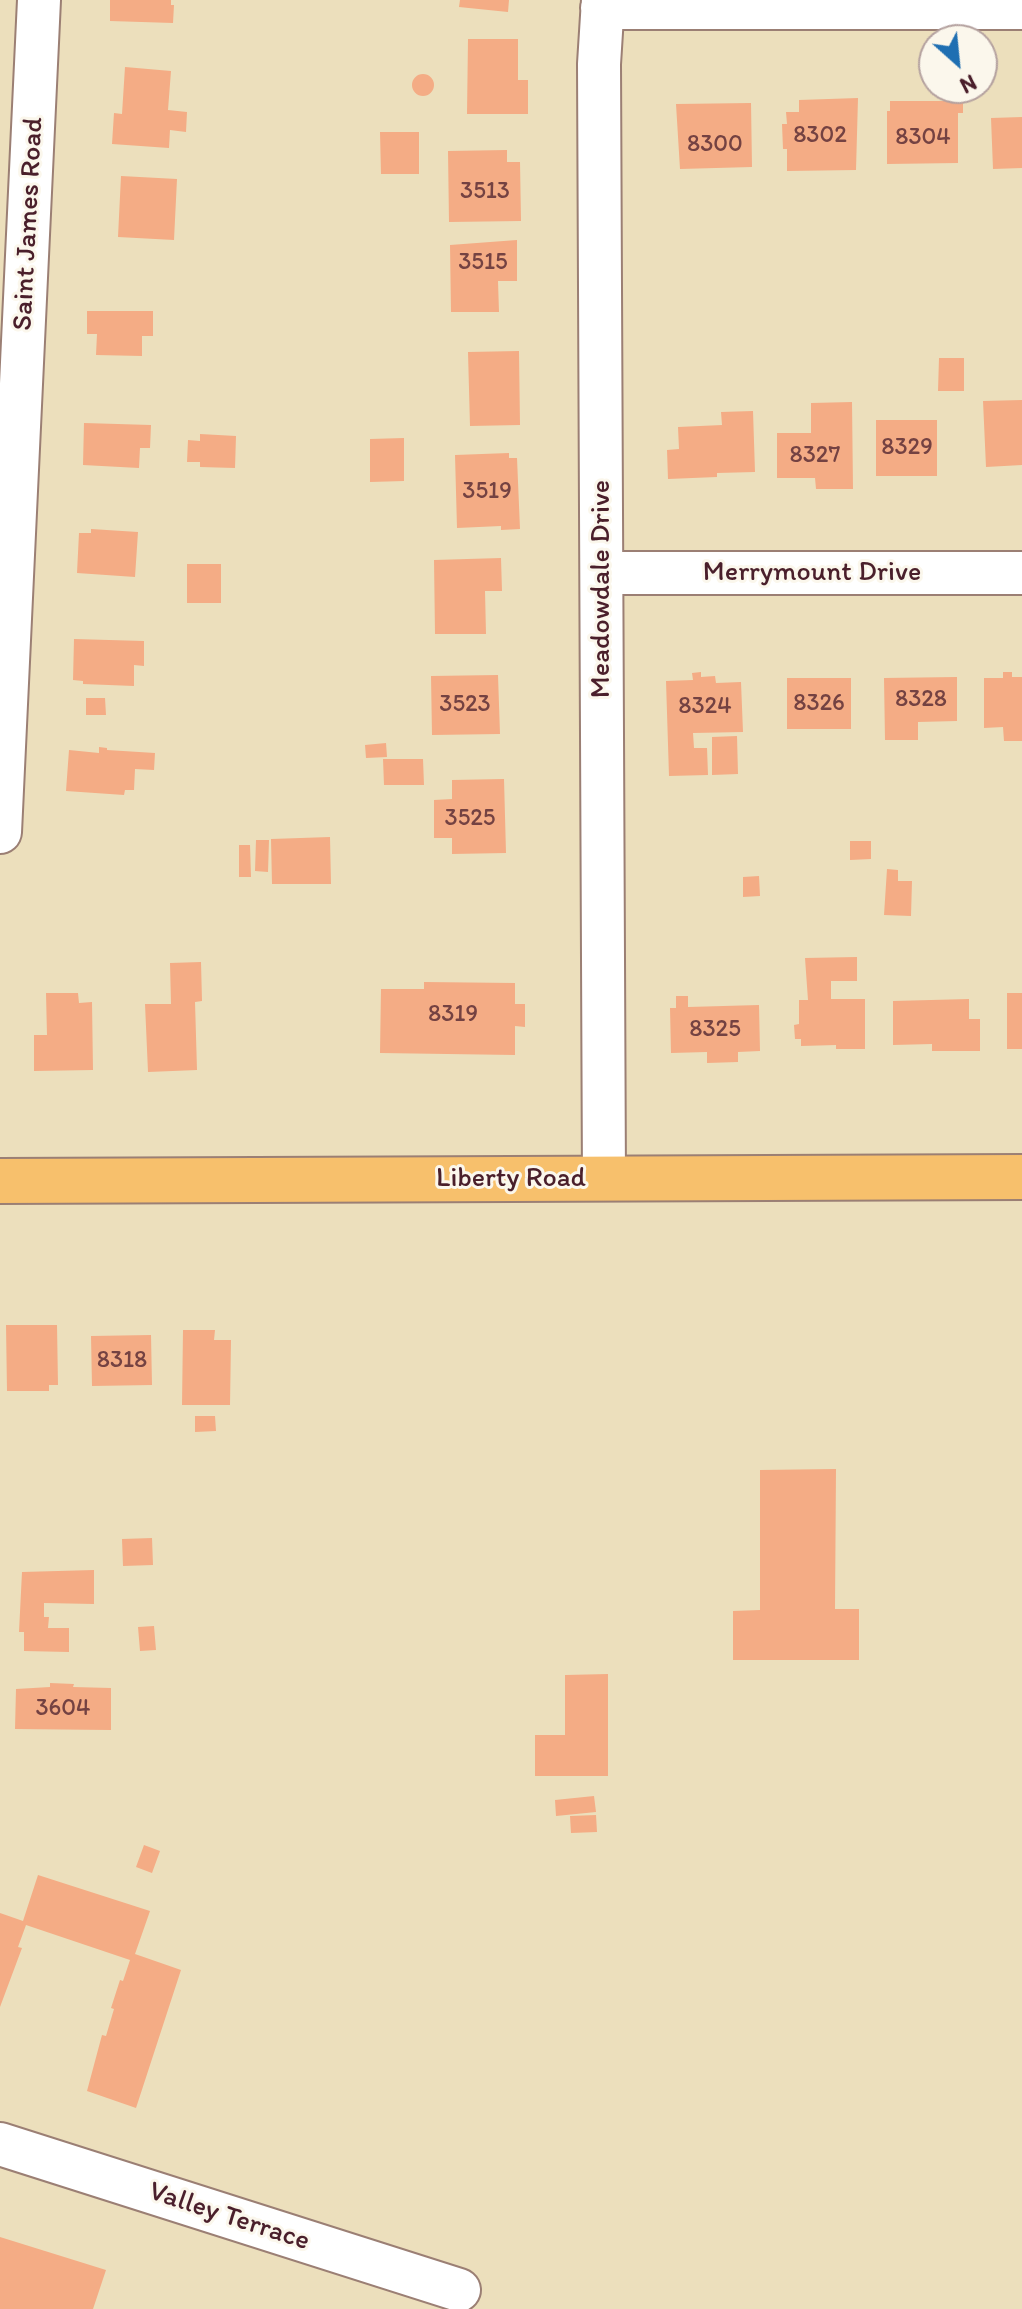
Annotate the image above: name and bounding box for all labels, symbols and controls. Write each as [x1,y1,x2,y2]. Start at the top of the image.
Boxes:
north arrow [918,24,998,104]
text: N [955,69,981,99]
street label: Saint James Road [7,116,51,332]
house number: 8302 [793,122,847,150]
house number: 8304 [895,124,951,152]
house number: 8300 [687,131,743,159]
house number: 3513 [460,178,510,206]
house number: 3515 [458,249,508,277]
house number: 8329 [881,434,933,462]
house number: 8327 [790,442,840,470]
house number: 3519 [462,478,512,506]
street label: Meadowdale Drive [585,480,619,698]
street label: Merrymount Drive [703,556,921,590]
house number: 8328 [895,686,947,714]
house number: 8326 [793,690,845,718]
house number: 3523 [439,691,491,719]
house number: 8324 [678,693,732,721]
house number: 3525 [445,805,495,833]
house number: 8319 [428,1001,478,1029]
house number: 8325 [689,1016,741,1044]
street label: Liberty Road [436,1162,586,1196]
house number: 8318 [97,1347,147,1375]
house number: 3604 [36,1695,90,1723]
street label: Valley Terrace [144,2175,314,2259]

